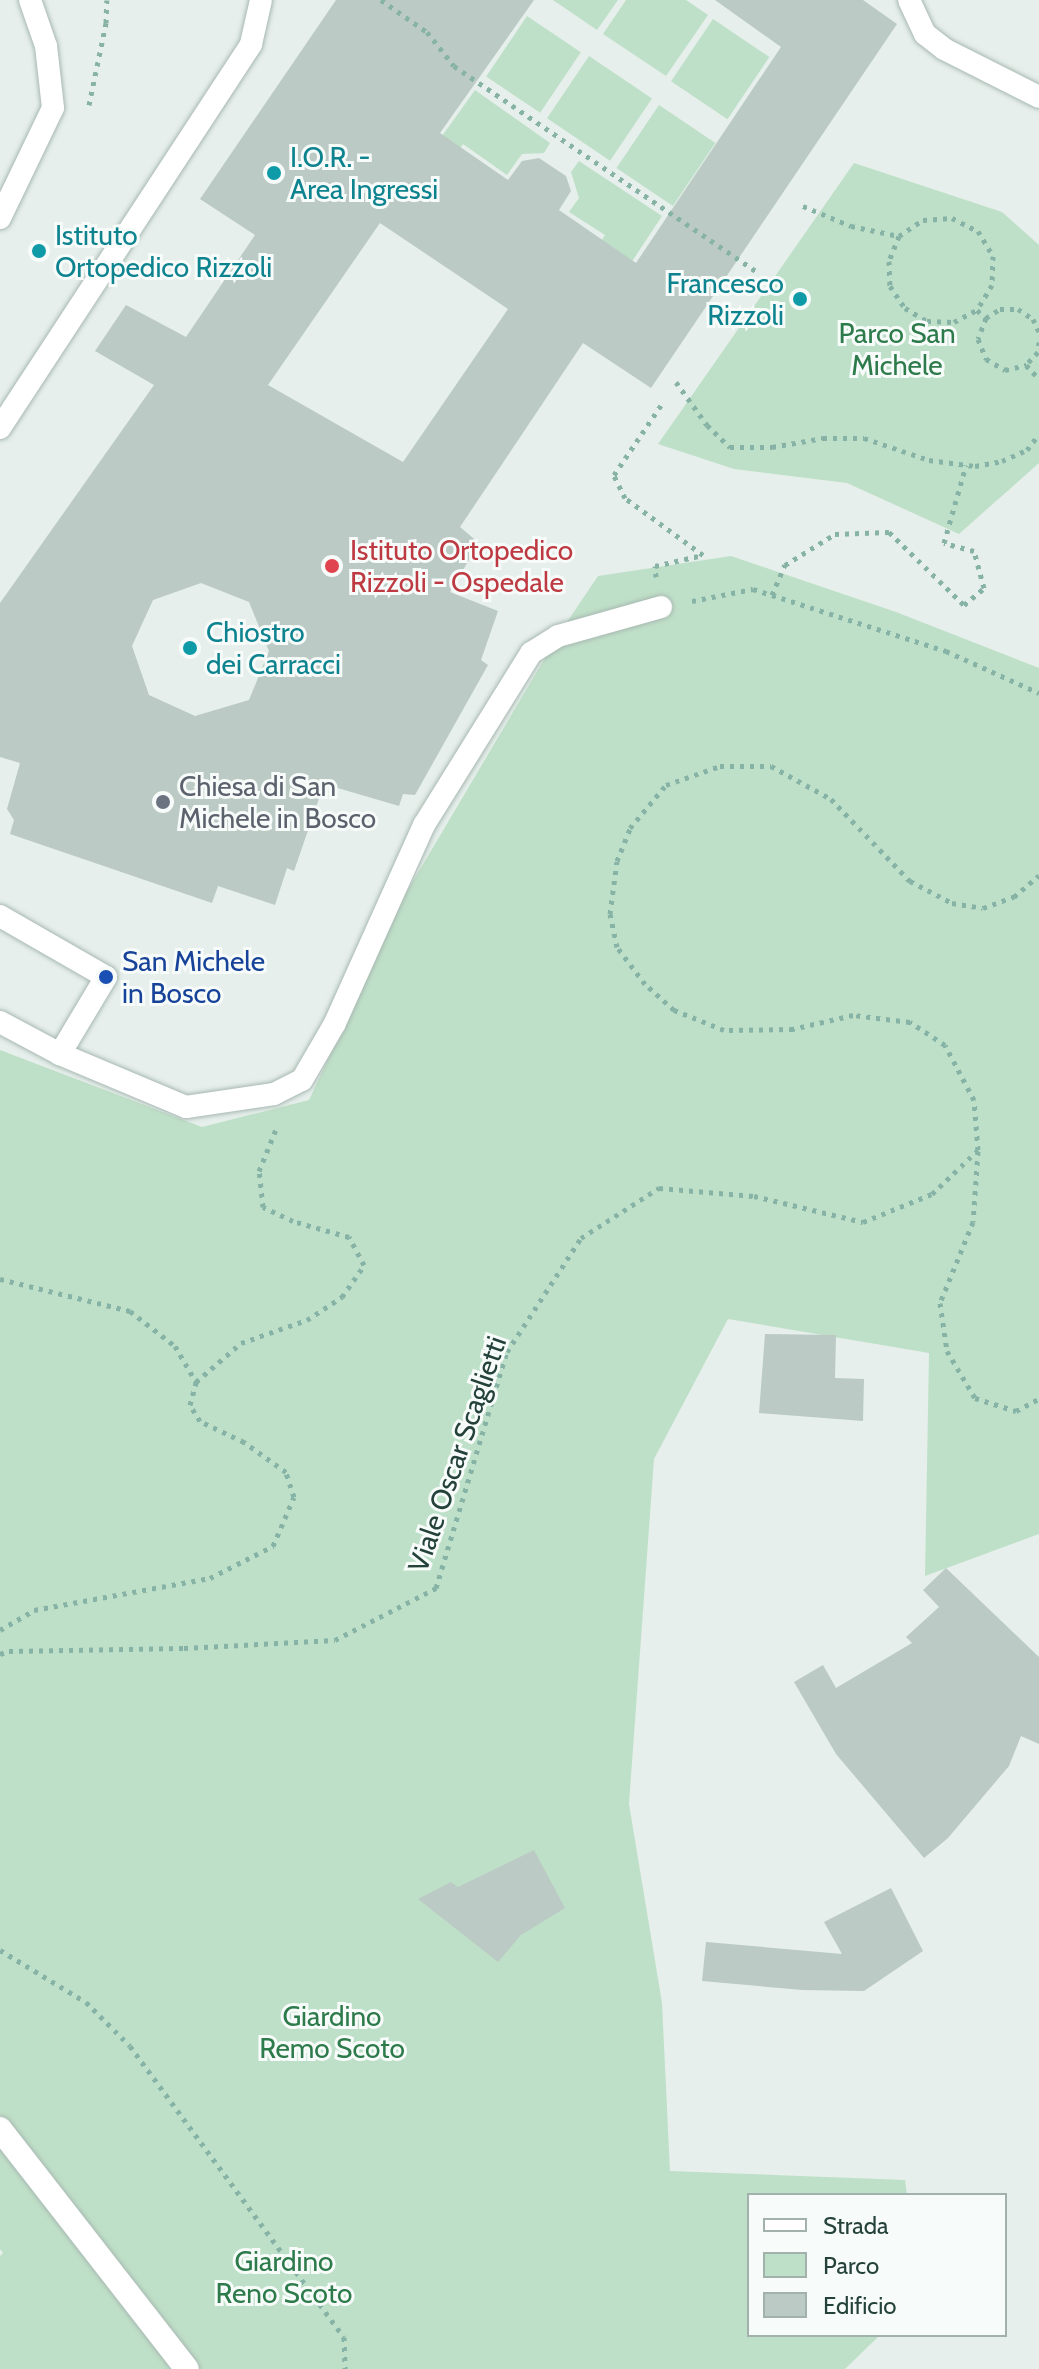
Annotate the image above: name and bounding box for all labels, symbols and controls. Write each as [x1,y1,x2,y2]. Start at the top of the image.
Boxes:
place label: I.O.R. - Area Ingressi [290,140,438,206]
marker: I.O.R. - Area Ingressi [265,164,283,182]
place label: Istituto Ortopedico Rizzoli [55,218,272,284]
marker: Istituto Ortopedico Rizzoli [30,242,48,260]
place label: Francesco Rizzoli [667,266,784,332]
marker: Francesco Rizzoli [791,290,809,308]
park label: Parco San Michele [838,316,956,382]
place label: Istituto Ortopedico Rizzoli - Ospedale [350,533,573,599]
marker: Istituto Ortopedico Rizzoli - Ospedale [321,555,343,577]
place label: Chiostro dei Carracci [206,615,341,681]
marker: Chiostro dei Carracci [181,639,199,657]
place label: Chiesa di San Michele in Bosco [179,769,376,835]
marker: Chiesa di San Michele in Bosco [154,793,172,811]
place label: San Michele in Bosco [122,944,265,1010]
marker: San Michele in Bosco [97,968,115,986]
street label: Viale Oscar Scaglietti [401,1332,513,1576]
park label: Giardino Remo Scoto [259,1999,405,2065]
legend [747,2193,1007,2337]
text: Strada [823,2211,889,2240]
park label: Giardino Reno Scoto [216,2244,352,2310]
text: Parco [823,2251,879,2280]
text: Edificio [823,2291,897,2320]

